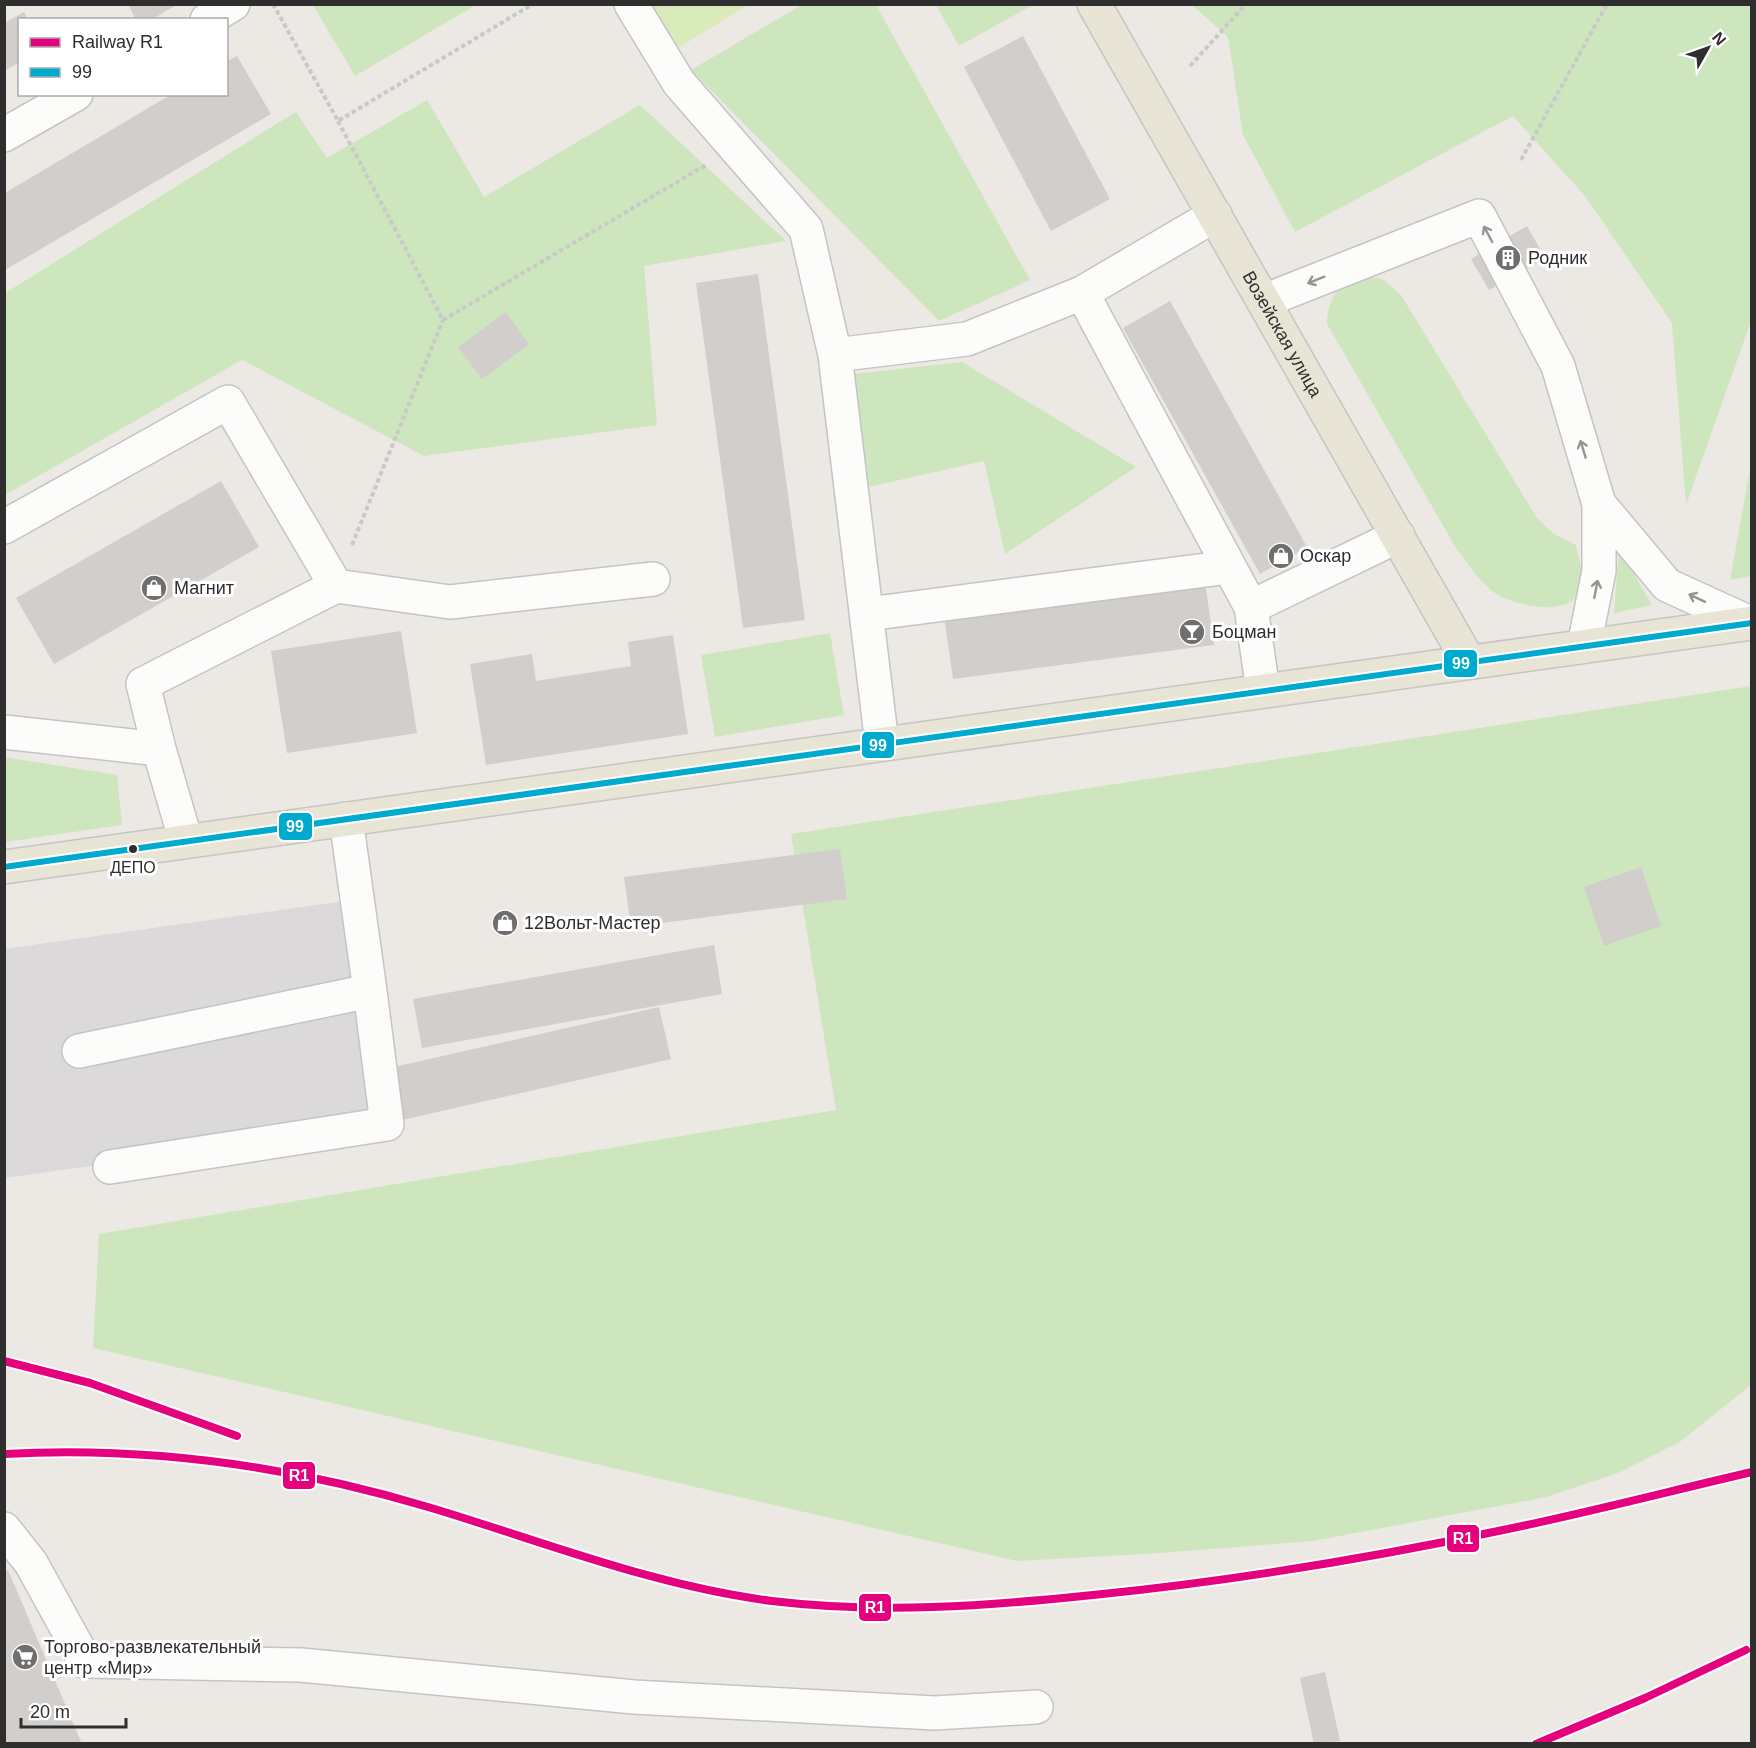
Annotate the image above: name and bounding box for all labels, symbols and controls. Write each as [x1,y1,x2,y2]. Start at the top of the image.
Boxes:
legend [18,18,228,96]
north arrow [1678,18,1738,78]
text: N [1709,29,1729,49]
text: Railway R1 [72,32,163,52]
text: 99 [72,62,92,82]
one-way arrow [1482,225,1493,243]
building icon: Родник [1493,243,1523,273]
place label: Родник [1528,248,1587,268]
street label: Возейская улица [1238,268,1326,401]
one-way arrow [1307,275,1326,286]
one-way arrow [1577,440,1588,459]
shop icon: Оскар [1266,541,1296,571]
place label: Оскар [1300,546,1351,566]
shop icon: Магнит [139,573,169,603]
place label: Магнит [174,578,234,598]
one-way arrow [1590,579,1602,598]
one-way arrow [1688,592,1706,604]
bar icon: Боцман [1177,617,1207,647]
place label: Боцман [1212,622,1276,642]
line badge: 99 [1443,649,1478,678]
text: 99 [1452,655,1470,672]
line badge: 99 [861,731,895,759]
text: 99 [869,737,887,754]
line badge: 99 [278,812,313,841]
text: 99 [286,818,304,835]
marker: ДЕПО [127,843,139,855]
place label: ДЕПО [110,859,156,876]
shop icon: 12Вольт-Мастер [490,908,520,938]
place label: 12Вольт-Мастер [524,913,661,933]
line badge: R1 [282,1461,316,1490]
text: R1 [289,1467,309,1484]
line badge: R1 [1446,1524,1480,1553]
text: R1 [1453,1530,1473,1547]
line badge: R1 [858,1593,892,1622]
text: R1 [865,1599,885,1616]
place label: Торгово-развлекательный центр «Мир» [44,1637,261,1678]
supermarket icon: Торгово-развлекательный центр «Мир» [10,1642,40,1672]
scale bar [21,1691,126,1729]
text: 20 m [30,1702,70,1722]

